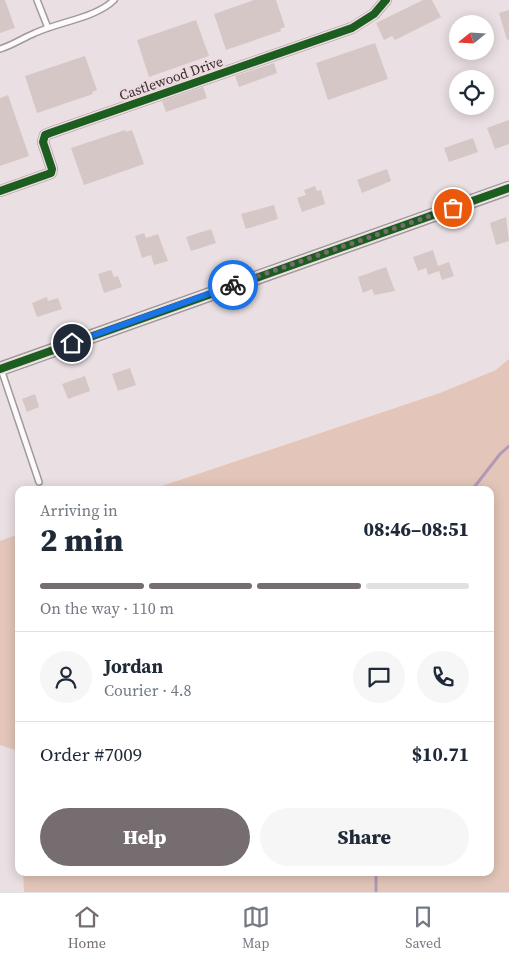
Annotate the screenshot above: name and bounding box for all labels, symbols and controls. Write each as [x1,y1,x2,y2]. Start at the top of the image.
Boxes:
north arrow [449,15,494,60]
map controls [449,15,494,115]
street label: Castlewood Drive [116,51,226,105]
button: locate [449,70,494,115]
pin [432,187,474,229]
icon: bag [439,194,467,222]
courier [208,260,258,310]
icon: bike [219,271,247,299]
pin [51,322,93,364]
icon: home [58,329,86,357]
text: Arriving in [40,499,118,521]
text: 08:46–08:51 [364,516,469,542]
text: 2 min [40,518,123,562]
text: On the way · 110 m [40,597,174,619]
button: person [40,651,92,703]
button: chat [353,651,405,703]
button: phone [417,651,469,703]
text: Jordan [104,653,163,679]
text: Courier · 4.8 [104,679,192,701]
text: Order #7009 [40,741,142,767]
text: $10.71 [412,741,469,767]
button: Help [40,808,250,866]
button: Share [260,808,469,866]
tab: Home [68,903,106,953]
tab: Map [242,903,270,953]
tab: Saved [405,903,441,953]

